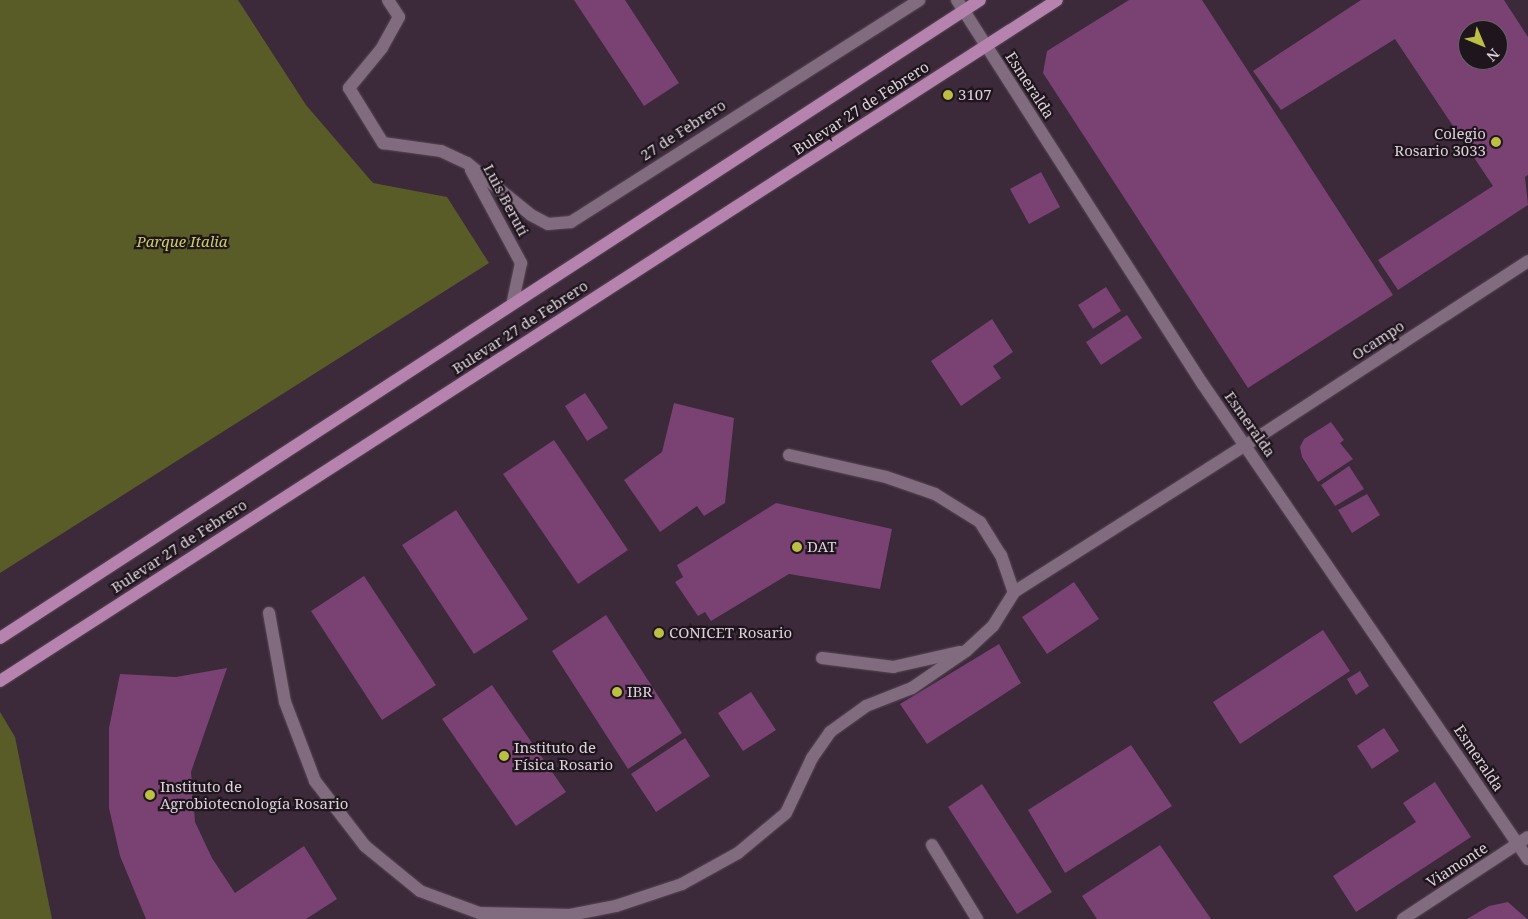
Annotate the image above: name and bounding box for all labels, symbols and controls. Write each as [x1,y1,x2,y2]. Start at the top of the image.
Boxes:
north arrow [1458,20,1508,70]
text: N [1483,45,1504,66]
street label: Esmeralda [1002,48,1058,122]
street label: Bulevar 27 de Febrero [790,57,932,159]
place label: 3107 [958,86,992,104]
marker: 3107 [942,89,954,101]
street label: 27 de Febrero [637,96,729,164]
place label: Colegio Rosario 3033 [1394,124,1486,159]
marker: Colegio Rosario 3033 [1490,136,1502,148]
street label: Luis Beruti [480,161,532,239]
park label: Parque Italia [137,233,227,251]
street label: Bulevar 27 de Febrero [449,276,591,378]
street label: Ocampo [1348,316,1408,364]
street label: Esmeralda [1221,388,1279,460]
street label: Bulevar 27 de Febrero [108,495,250,597]
place label: DAT [807,538,836,556]
marker: DAT [791,541,803,553]
place label: CONICET Rosario [669,624,792,642]
marker: CONICET Rosario [653,627,665,639]
place label: IBR [627,683,652,701]
marker: IBR [611,686,623,698]
street label: Esmeralda [1450,722,1508,794]
place label: Instituto de Física Rosario [514,738,613,773]
marker: Instituto de Física Rosario [498,750,510,762]
place label: Instituto de Agrobiotecnología Rosario [160,777,348,812]
marker: Instituto de Agrobiotecnología Rosario [144,789,156,801]
street label: Viamonte [1423,839,1491,891]

